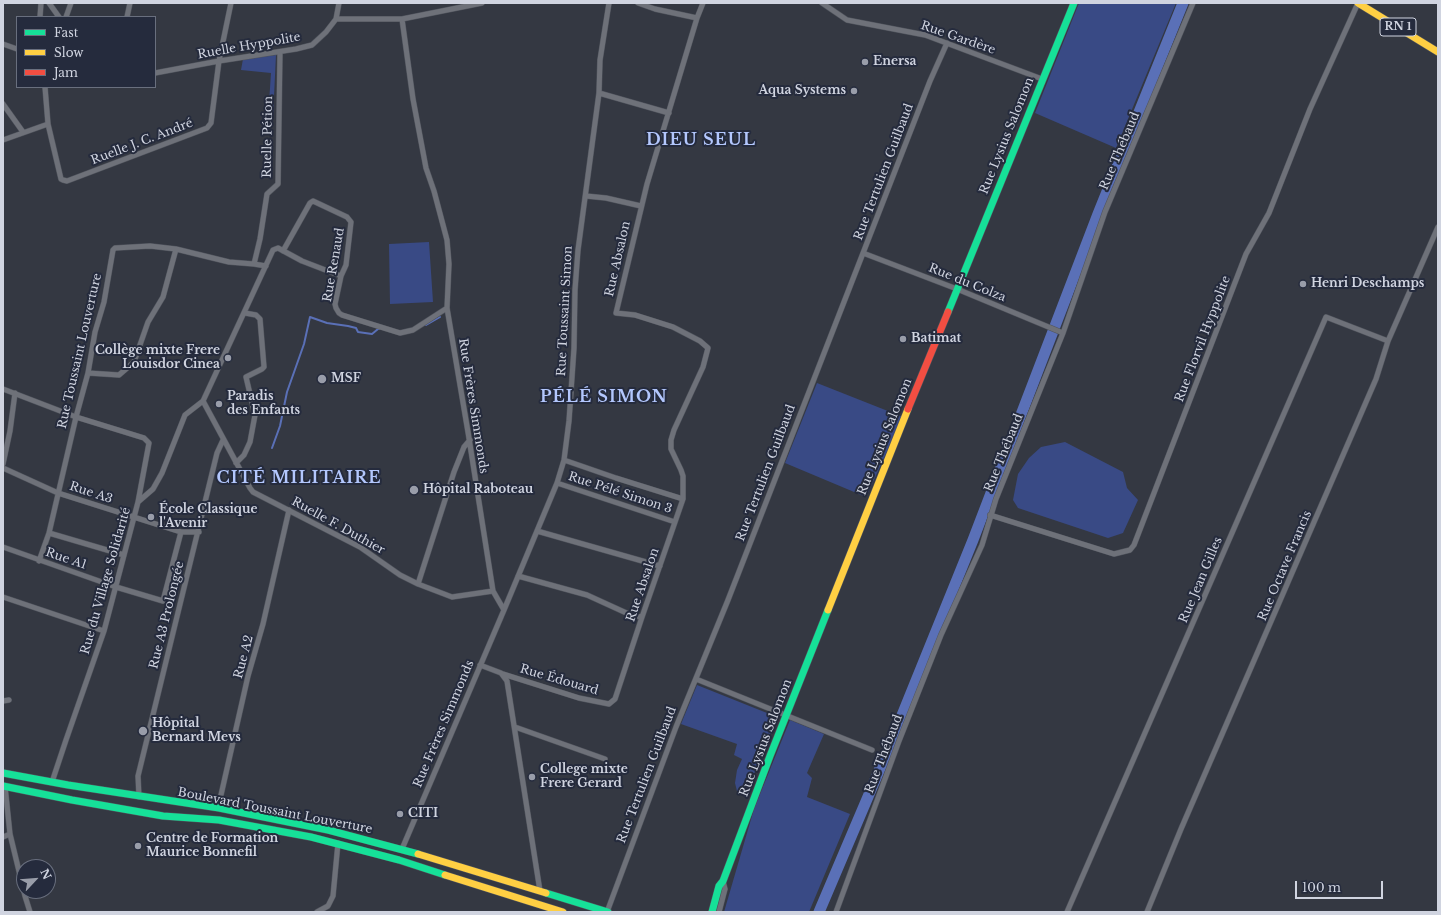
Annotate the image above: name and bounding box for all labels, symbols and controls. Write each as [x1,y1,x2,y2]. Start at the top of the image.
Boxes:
legend [16,16,156,88]
road number: RN 1 [1380,18,1416,36]
street label: Rue Gardère [919,19,997,57]
text: Fast [54,25,78,40]
street label: Ruelle Hyppolite [196,30,302,62]
text: Slow [54,45,83,60]
place label: Enersa [873,55,916,69]
marker: Enersa [860,57,870,67]
text: Jam [54,65,78,80]
street label: Rue Lysius Salomon [977,75,1037,197]
place label: Aqua Systems [759,84,846,98]
marker: Aqua Systems [849,86,859,96]
street label: Ruelle Pétion [260,96,276,178]
street label: Rue Tertulien Guilbaud [851,102,917,242]
street label: Rue Thébaud [1097,110,1143,192]
street label: Ruelle J. C. André [89,116,195,168]
district label: DIEU SEUL [646,130,756,150]
street label: Rue Absalon [602,220,634,298]
street label: Rue Renaud [320,227,348,303]
street label: Rue Toussaint Simon [554,245,576,377]
street label: Rue du Colza [926,261,1008,305]
street label: Rue Toussaint Louverture [55,272,105,430]
street label: Rue Florvil Hyppolite [1172,274,1234,404]
place label: Henri Deschamps [1311,277,1424,291]
marker: Henri Deschamps [1298,279,1308,289]
place label: Batimat [911,332,961,346]
marker: Batimat [898,334,908,344]
street label: Rue Frères Simmonds [455,337,491,475]
place label: Collège mixte Frere Louisdor Cinea [95,344,220,372]
marker: Collège mixte Frere Louisdor Cinea [223,353,233,363]
place label: MSF [331,372,361,386]
marker: MSF [316,373,328,385]
street label: Rue Lysius Salomon [855,376,915,498]
district label: PÉLÉ SIMON [540,387,668,407]
place label: Paradis des Enfants [227,390,300,418]
marker: Paradis des Enfants [214,399,224,409]
street label: Rue Tertulien Guilbaud [733,403,799,543]
street label: Rue Thébaud [982,412,1026,494]
district label: CITÉ MILITAIRE [217,468,381,488]
street label: Rue Pélé Simon 3 [566,469,674,517]
street label: Rue A3 [68,479,114,507]
place label: Hôpital Raboteau [423,483,533,497]
marker: Hôpital Raboteau [408,484,420,496]
street label: Ruelle F. Duthier [289,494,387,558]
place label: École Classique l'Avenir [159,503,257,531]
street label: Rue du Village Solidarité [78,506,134,656]
street label: Rue Octave Francis [1255,509,1315,623]
marker: École Classique l'Avenir [146,512,156,522]
street label: Rue Jean Gilles [1176,535,1226,625]
street label: Rue A1 [44,545,88,573]
street label: Rue Absalon [624,546,662,624]
street label: Rue A3 Prolongée [147,560,187,670]
street label: Rue A2 [231,634,257,680]
street label: Rue Frères Simmonds [411,658,477,790]
street label: Rue Édouard [518,662,600,698]
street label: Rue Lysius Salomon [737,677,795,799]
street label: Rue Tertulien Guilbaud [614,705,680,845]
street label: Rue Thébaud [862,713,906,795]
place label: Hôpital Bernard Mevs [152,717,241,745]
marker: Hôpital Bernard Mevs [137,725,149,737]
place label: College mixte Frere Gerard [540,763,628,791]
marker: College mixte Frere Gerard [527,772,537,782]
street label: Boulevard Toussaint Louverture [176,785,374,837]
place label: CITI [408,807,438,821]
marker: CITI [395,809,405,819]
place label: Centre de Formation Maurice Bonnefil [146,832,278,860]
marker: Centre de Formation Maurice Bonnefil [133,841,143,851]
north arrow [16,859,56,899]
text: N [37,866,54,882]
scale bar [1297,873,1385,899]
text: 100 m [1302,880,1341,895]

